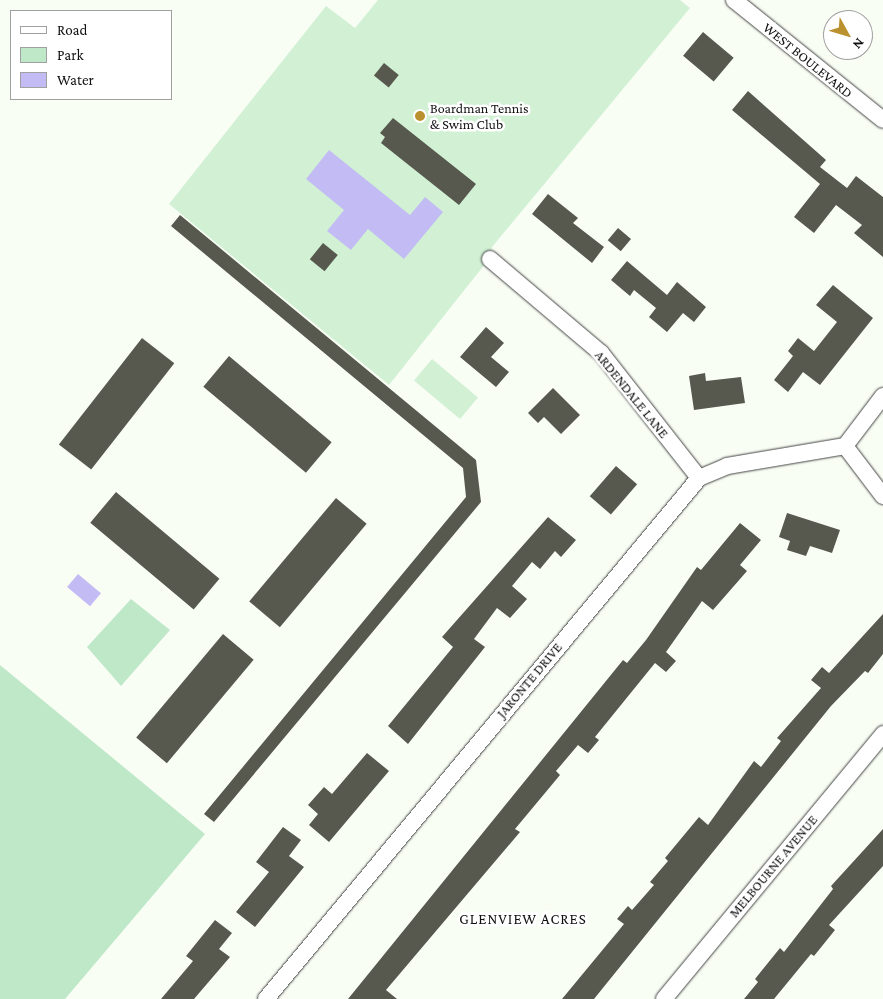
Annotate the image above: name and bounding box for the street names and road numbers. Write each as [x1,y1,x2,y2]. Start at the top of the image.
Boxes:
street label: WEST BOULEVARD [760,19,856,101]
street label: ARDENDALE LANE [591,347,673,441]
street label: JARONTE DRIVE [493,639,565,721]
street label: MELBOURNE AVENUE [725,811,821,921]

